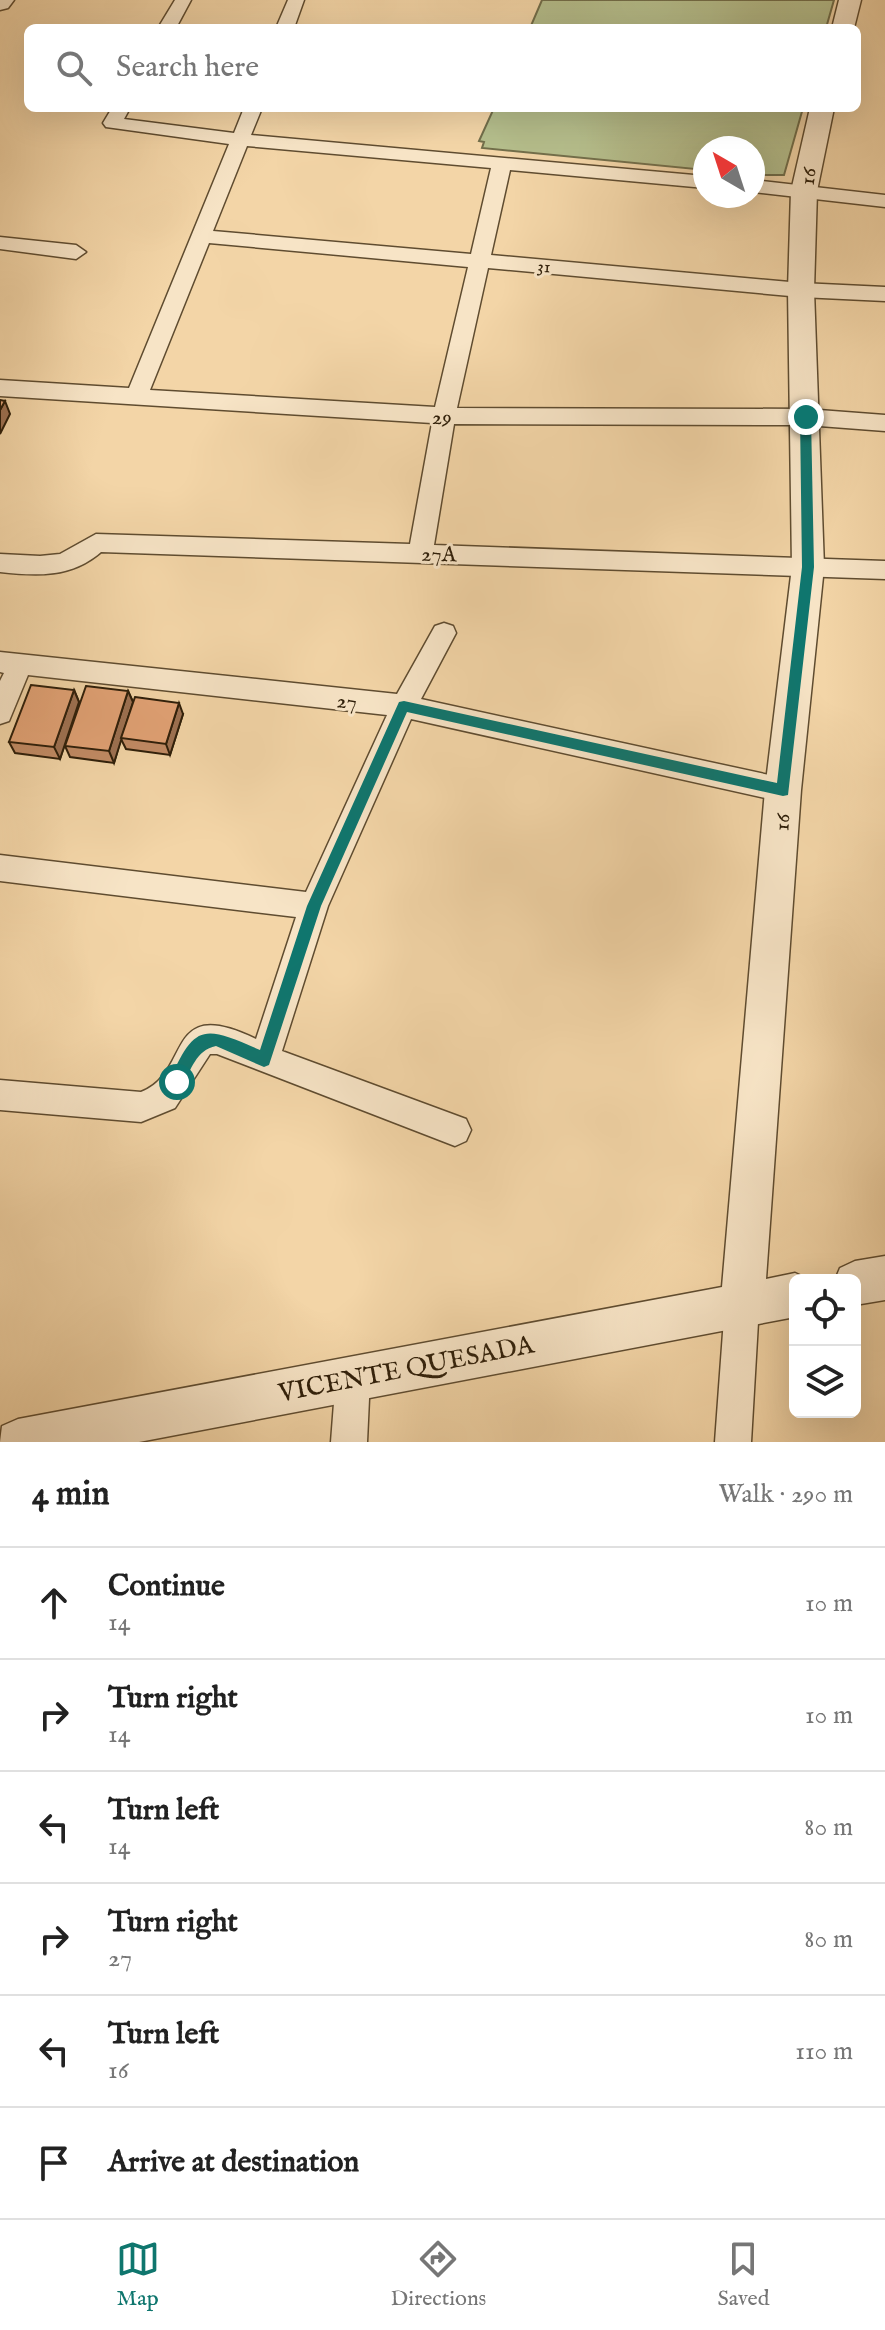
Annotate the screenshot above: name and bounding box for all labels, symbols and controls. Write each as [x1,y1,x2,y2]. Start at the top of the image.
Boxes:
search box [24,24,861,112]
icon: search [52,46,96,90]
text: Search here [116,49,259,87]
north arrow [693,136,765,208]
street label: 16 [794,165,824,187]
street label: 31 [536,255,552,280]
route end [788,399,824,435]
street label: 29 [431,404,452,432]
street label: 27A [421,540,458,570]
street label: 27 [335,687,358,717]
street label: 16 [768,812,798,832]
route start [159,1064,195,1100]
map controls [789,1274,861,1418]
button: locate [789,1274,861,1346]
street label: VICENTE QUESADA [275,1328,538,1411]
button: layers [789,1346,861,1418]
text: 4 min [32,1473,110,1516]
text: Walk · 290 m [718,1478,853,1511]
text: Continue [108,1568,225,1606]
icon: ahead [32,1581,76,1625]
text: 10 m [805,1587,853,1620]
text: 14 [108,1606,130,1639]
text: Turn right [108,1680,238,1718]
icon: right [32,1693,76,1737]
text: 10 m [805,1699,853,1732]
text: 14 [108,1718,130,1751]
text: Turn left [108,1792,219,1830]
icon: left [32,1805,76,1849]
text: 80 m [804,1811,853,1844]
text: 14 [108,1830,130,1863]
text: Turn right [108,1904,238,1942]
icon: right [32,1917,76,1961]
text: 80 m [804,1923,853,1956]
text: 27 [108,1942,132,1975]
text: Turn left [108,2016,219,2054]
icon: left [32,2029,76,2073]
text: 110 m [795,2035,853,2068]
text: 16 [108,2054,129,2087]
icon: arrive [32,2141,76,2185]
text: Arrive at destination [108,2144,359,2182]
tab: Map [116,2237,160,2313]
tab: Directions [391,2237,486,2313]
tab: Saved [717,2237,769,2313]

